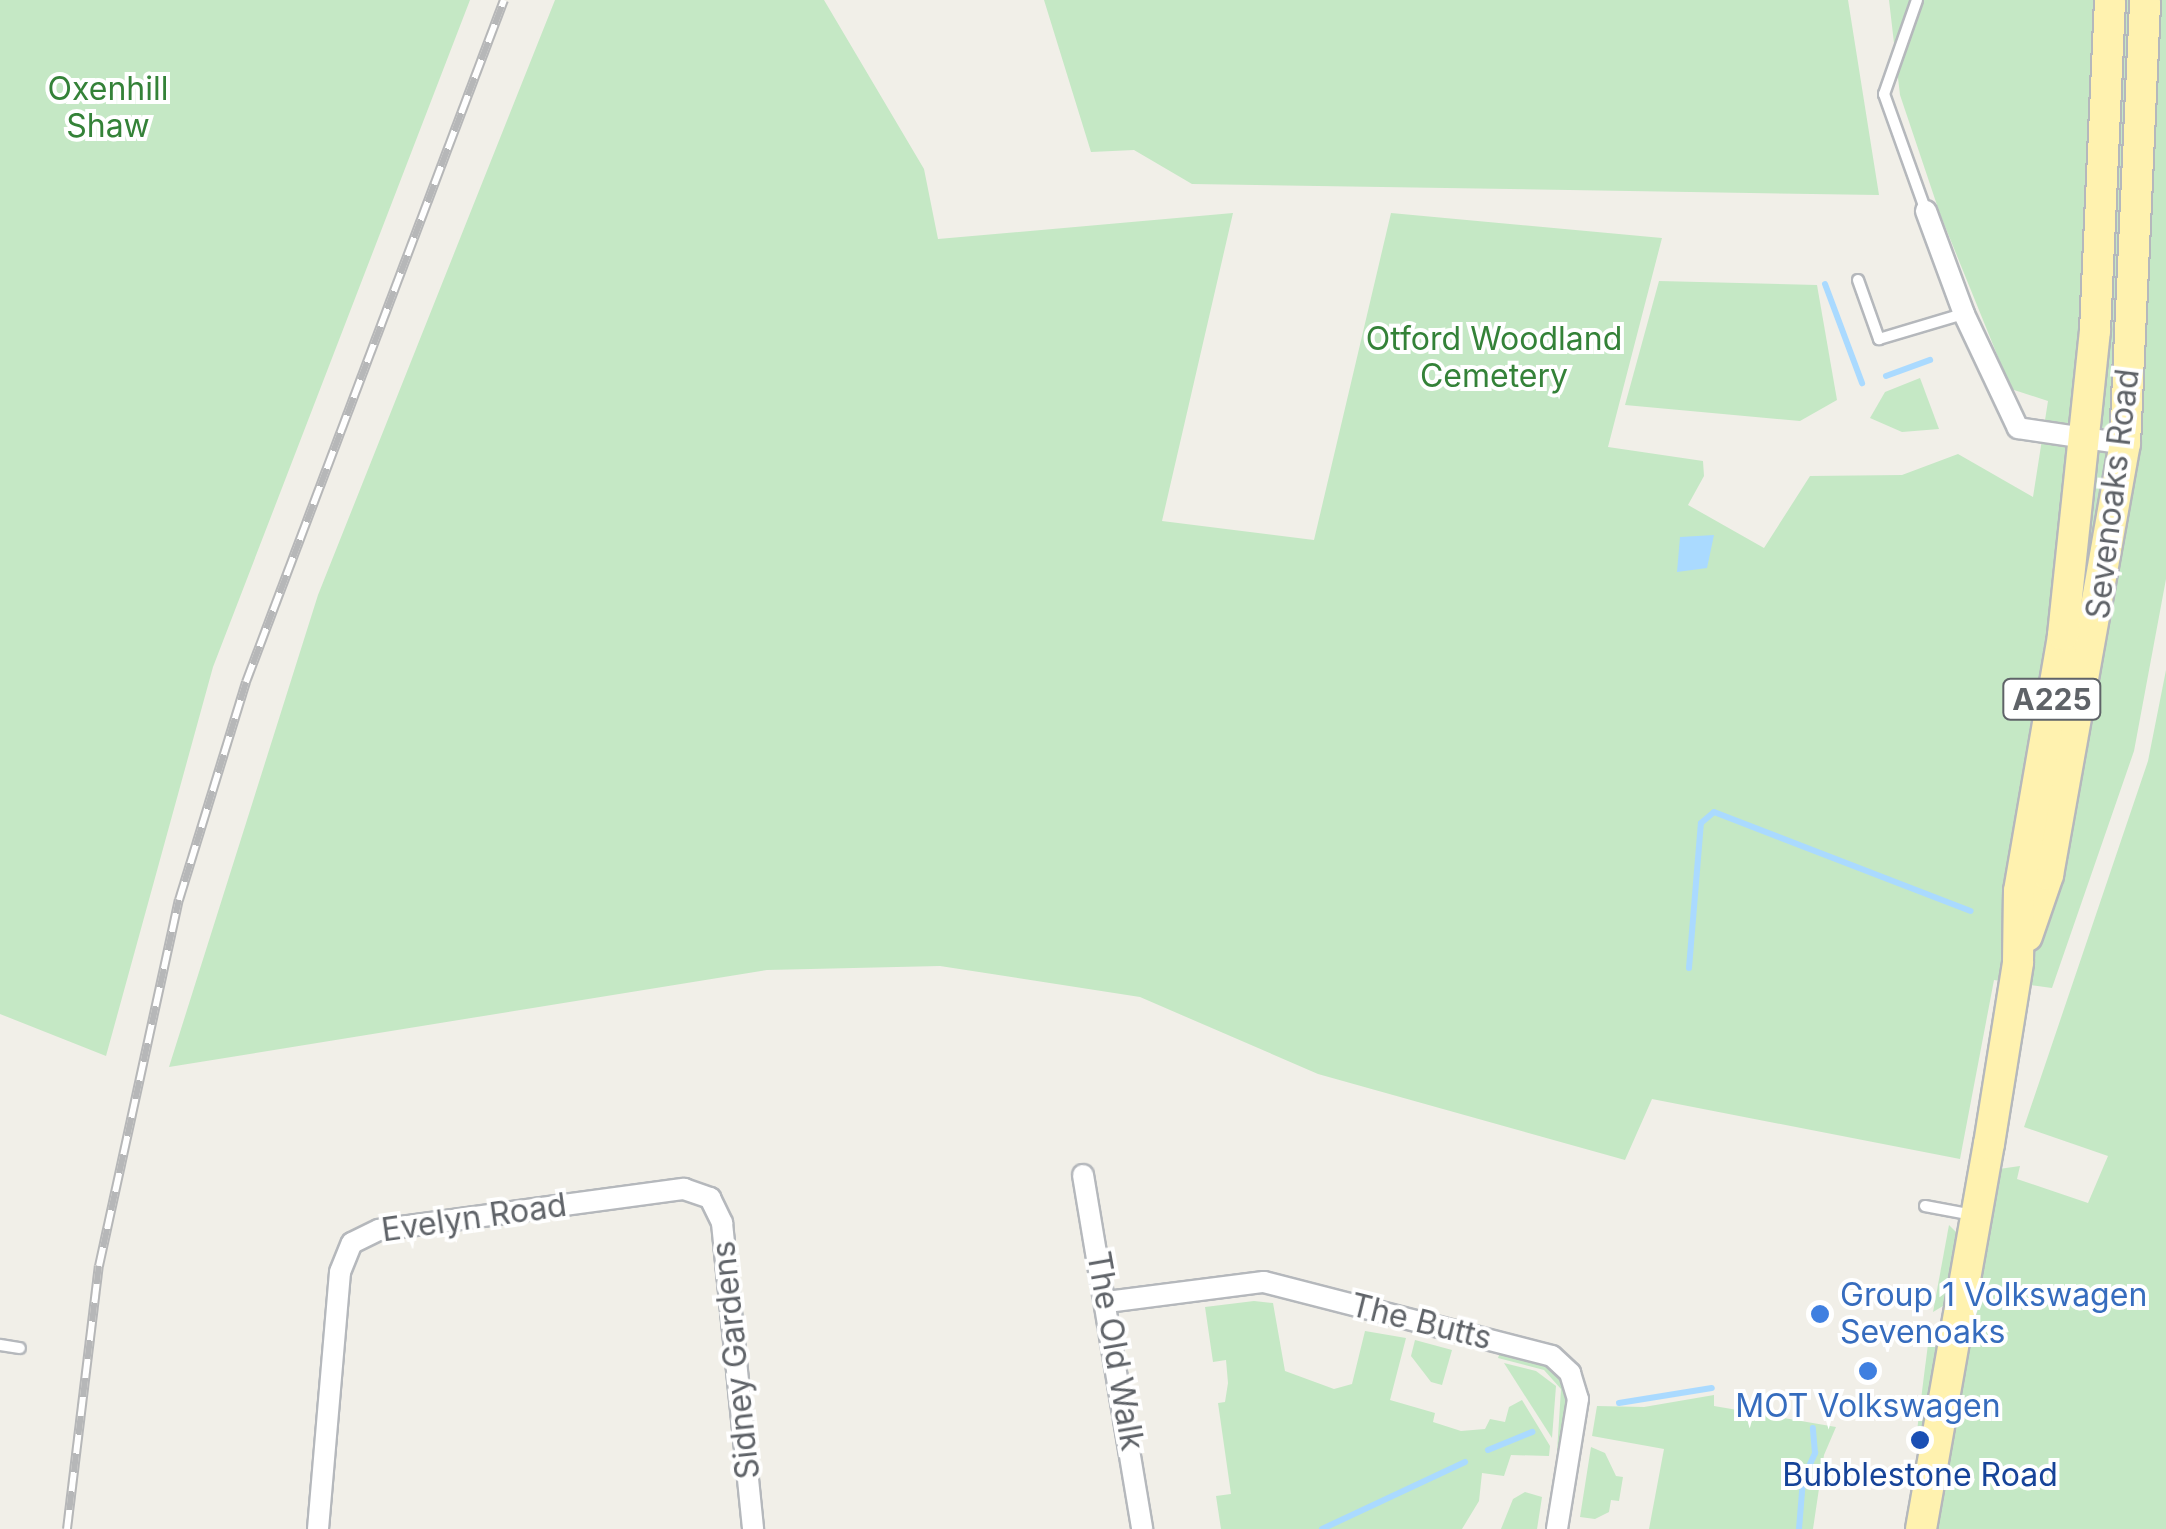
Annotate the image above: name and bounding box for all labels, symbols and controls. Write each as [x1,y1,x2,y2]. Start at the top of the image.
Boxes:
park label: Oxenhill Shaw [48,71,168,146]
park label: Otford Woodland Cemetery [1366,321,1622,396]
street label: Sevenoaks Road [2079,367,2147,621]
road number: A225 [2002,674,2102,724]
street label: Evelyn Road [379,1186,569,1250]
street label: Sidney Gardens [704,1239,768,1481]
street label: The Old Walk [1079,1249,1151,1453]
place label: Group 1 Volkswagen Sevenoaks [1840,1277,2147,1352]
street label: The Butts [1347,1286,1495,1358]
marker: Group 1 Volkswagen Sevenoaks [1809,1303,1831,1325]
marker: MOT Volkswagen [1857,1360,1879,1382]
place label: MOT Volkswagen [1735,1387,2001,1425]
marker: Bubblestone Road [1909,1429,1931,1451]
place label: Bubblestone Road [1782,1456,2058,1494]

